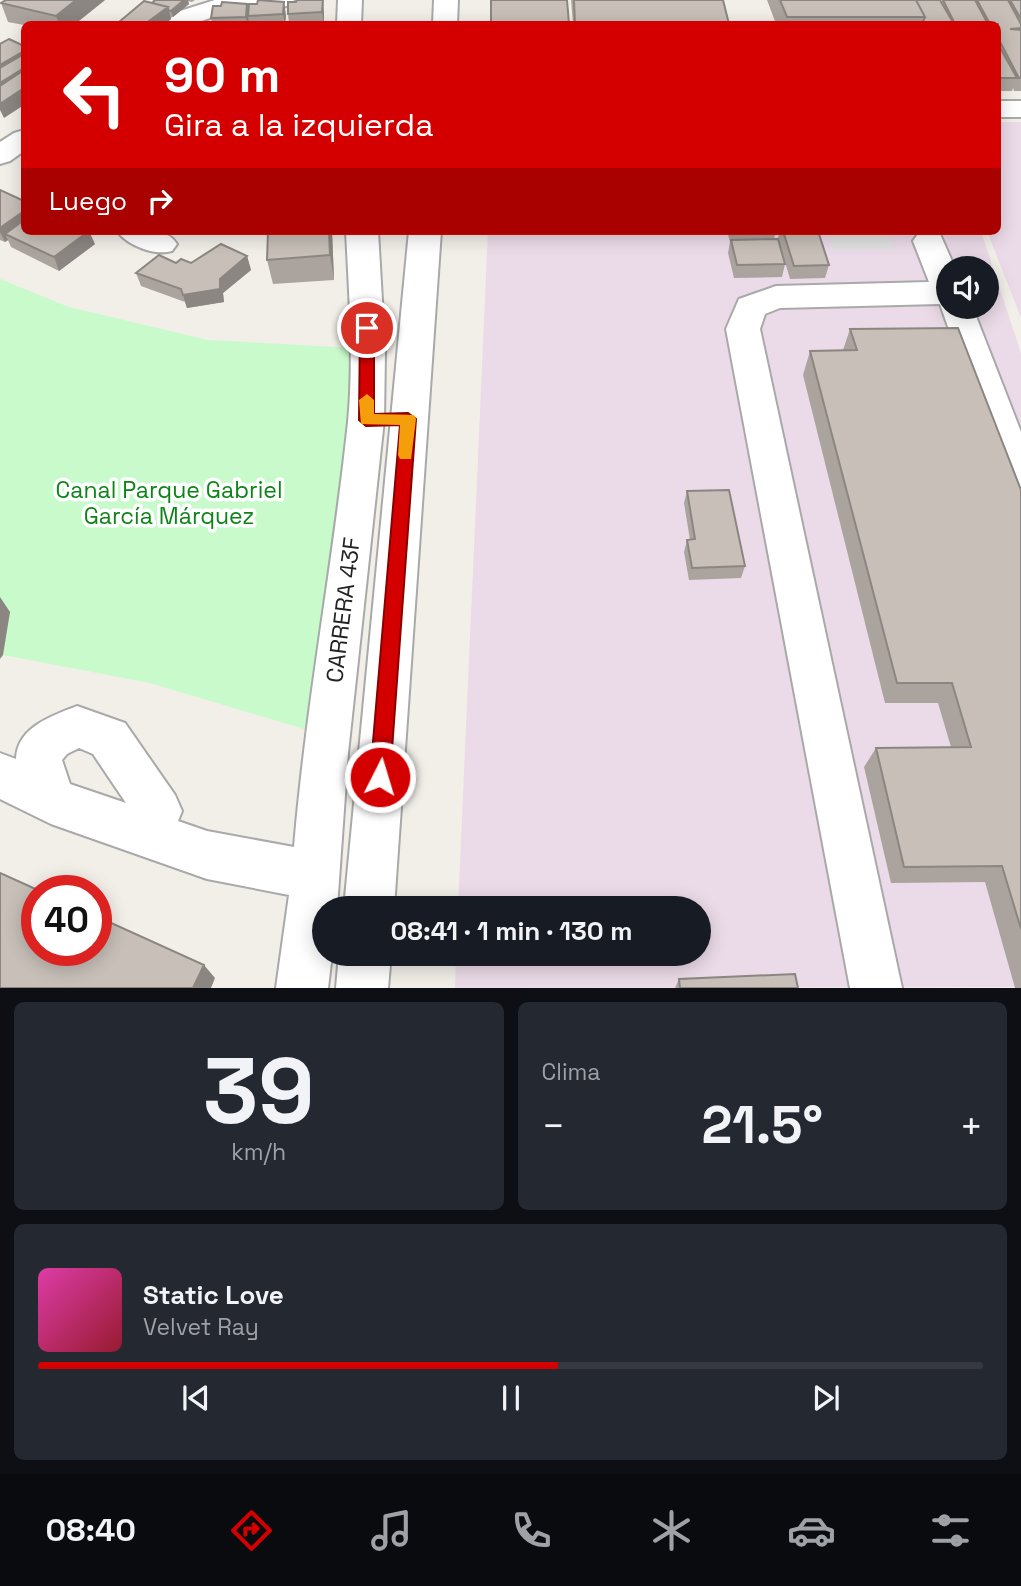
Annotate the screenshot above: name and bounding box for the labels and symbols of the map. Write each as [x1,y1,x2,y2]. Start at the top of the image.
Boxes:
pin [337,298,397,358]
park label: Canal Parque Gabriel García Márquez [55,475,283,531]
street label: CARRERA 43F [319,536,367,684]
position arrow [343,740,417,814]
speed limit sign: 40 [21,875,112,966]

